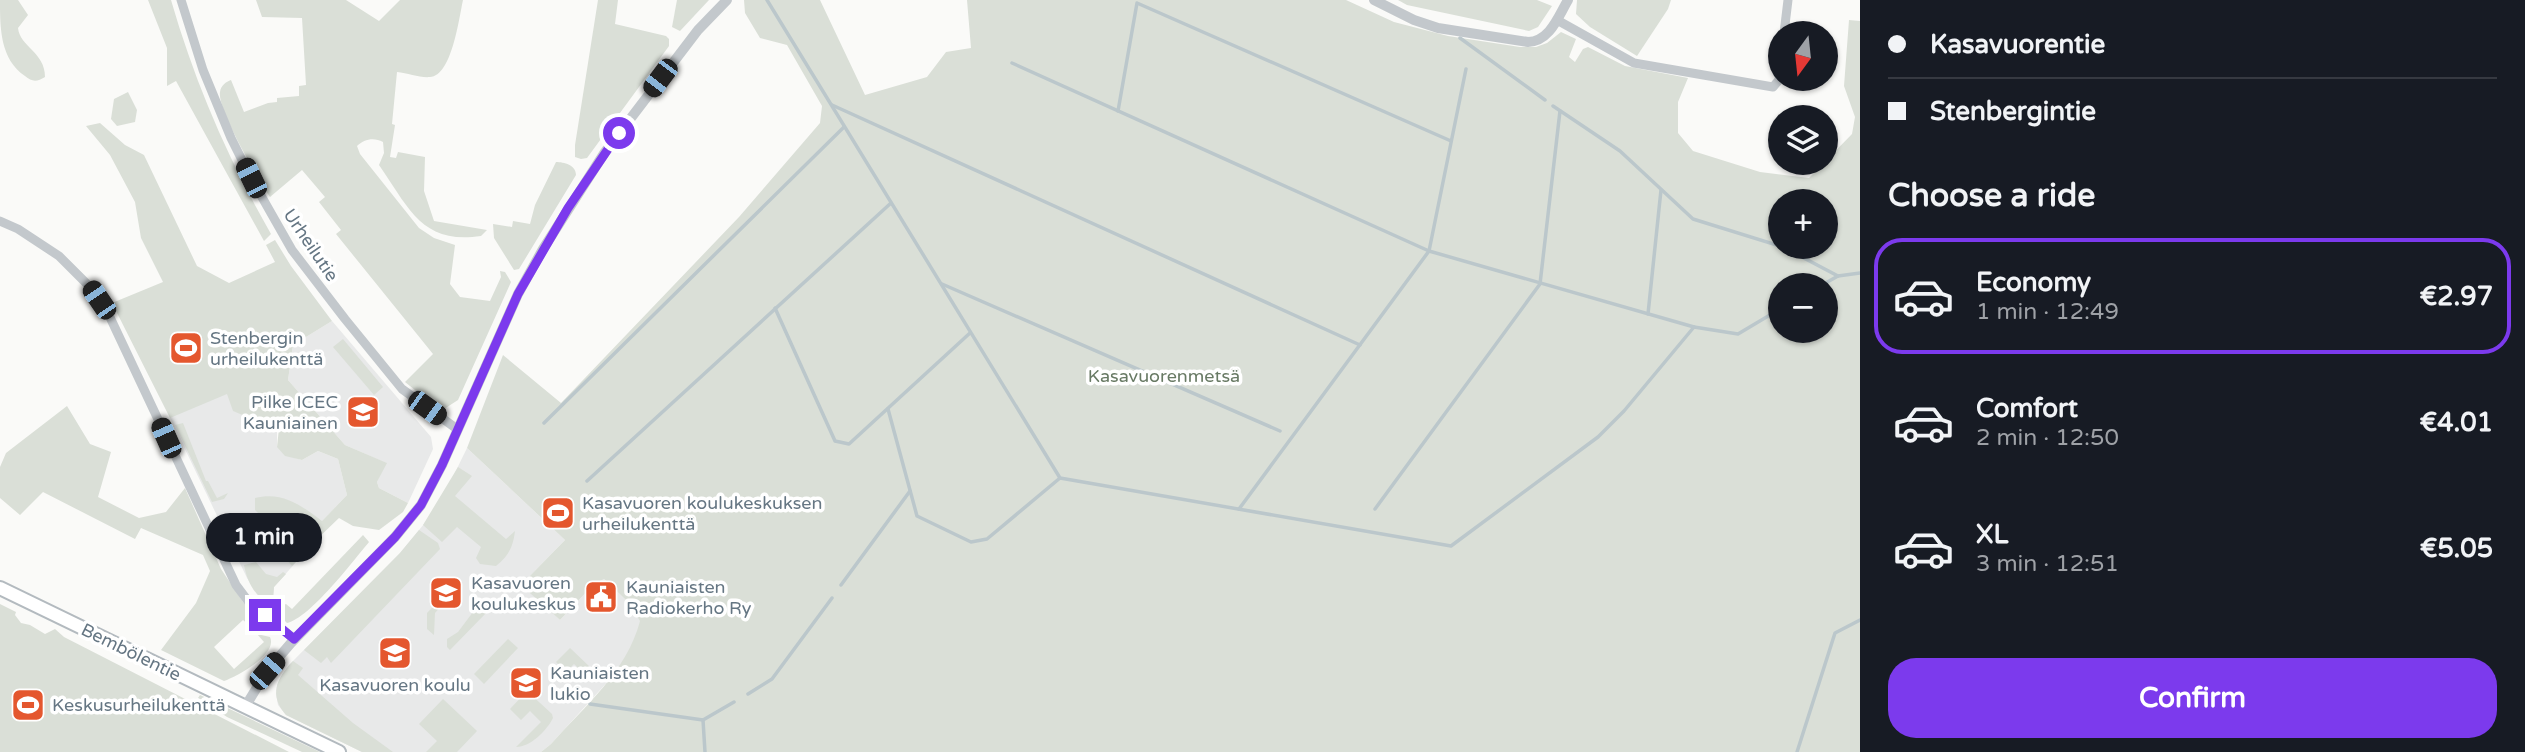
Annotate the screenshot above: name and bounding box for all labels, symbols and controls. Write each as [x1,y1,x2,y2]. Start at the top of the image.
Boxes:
north arrow [1768,21,1838,91]
map controls [1768,21,1838,343]
text: Kasavuorentie [1930,29,2105,60]
car [639,55,682,101]
text: Stenbergintie [1930,96,2096,127]
button: layers [1768,105,1838,175]
route start [603,117,635,149]
car [233,155,270,201]
text: Choose a ride [1888,177,2095,215]
button: + [1768,189,1838,259]
street label: Urheilutie [279,205,343,285]
icon: car [1892,265,1955,328]
text: Economy [1976,267,2091,298]
button: − [1768,273,1838,343]
car [79,277,120,323]
text: €2.97 [2420,281,2493,312]
text: 1 min · 12:49 [1976,298,2119,326]
place label: Stenbergin urheilukenttä [210,327,323,370]
sports icon: Stenbergin urheilukenttä [167,329,205,367]
park label: Kasavuorenmetsä [1088,365,1240,387]
car [404,387,451,429]
place label: Pilke ICEC Kauniainen [243,391,338,434]
icon: car [1892,391,1955,454]
school or university icon: Pilke ICEC Kauniainen [344,393,382,431]
text: Comfort [1976,393,2078,424]
text: €4.01 [2420,407,2493,438]
car [148,415,185,461]
text: 2 min · 12:50 [1976,424,2119,452]
place label: Kasavuoren koulukeskuksen urheilukenttä [582,492,822,535]
sports icon: Kasavuoren koulukeskuksen urheilukenttä [539,494,577,532]
callout: 1 min [207,514,323,562]
icon: car [1892,517,1955,580]
text: XL [1976,519,2008,550]
text: 1 min [233,523,295,551]
text: €5.05 [2420,533,2493,564]
text: 3 min · 12:51 [1976,550,2119,578]
place label: Kasavuoren koulukeskus [471,572,576,615]
school or university icon: Kasavuoren koulukeskus [427,574,465,612]
place label: Kauniaisten Radiokerho Ry [626,576,752,619]
public building icon: Kauniaisten Radiokerho Ry [582,578,620,616]
route end [249,599,281,631]
street label: Bembölentie [77,618,185,686]
school or university icon: Kasavuoren koulu [376,634,414,672]
car [246,648,289,694]
button: Confirm [1888,658,2497,738]
place label: Kauniaisten lukio [550,662,650,705]
school or university icon: Kauniaisten lukio [507,664,545,702]
place label: Kasavuoren koulu [319,674,471,696]
sports icon: Keskusurheilukenttä [9,686,47,724]
place label: Keskusurheilukenttä [52,694,226,716]

